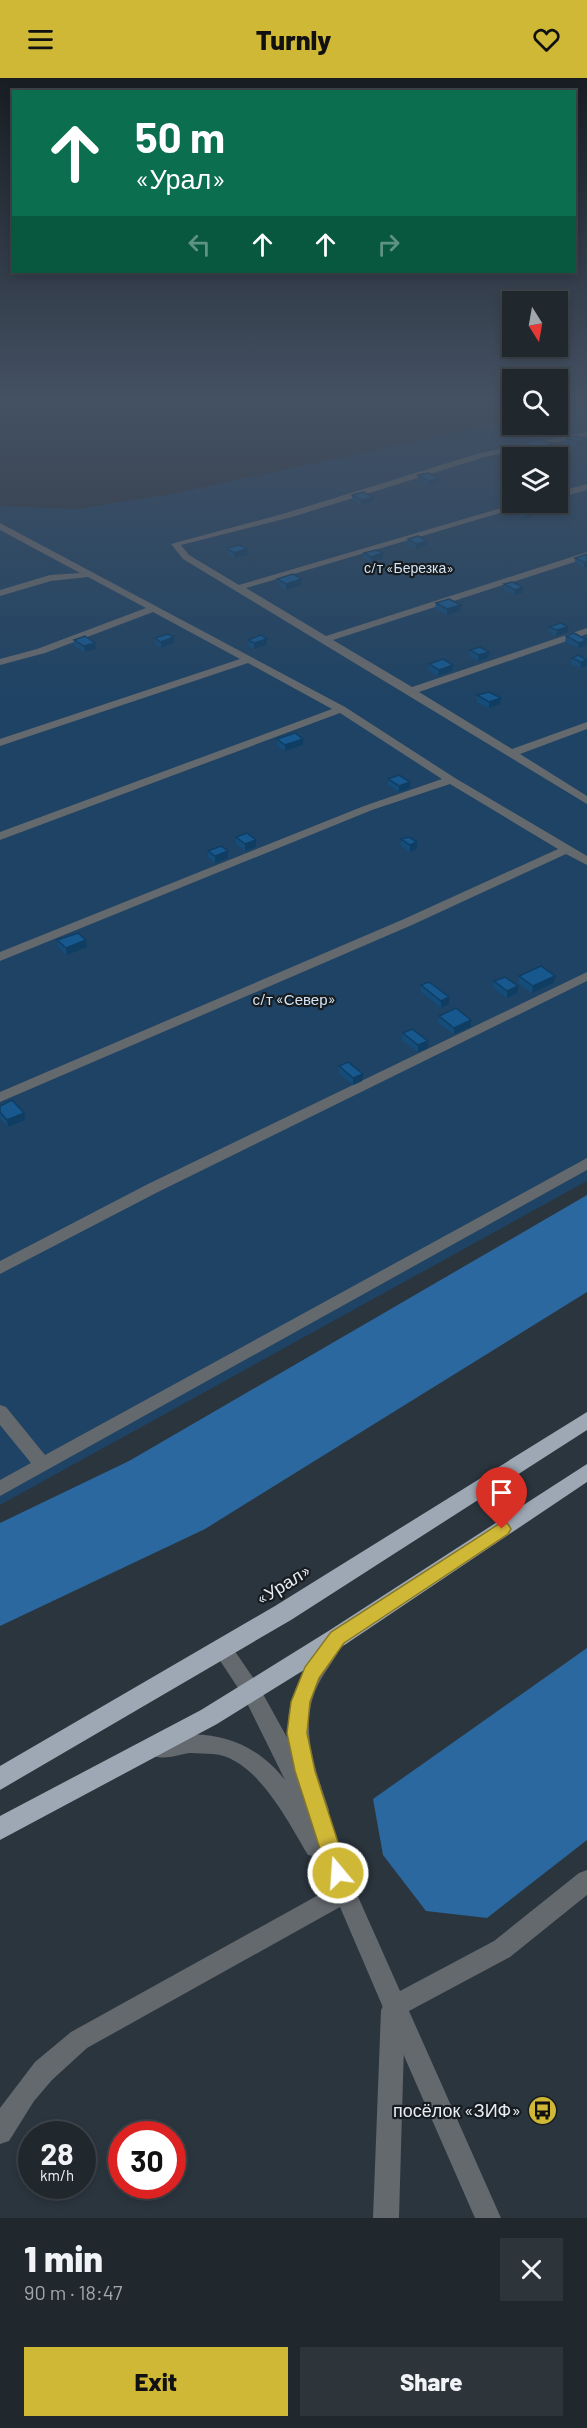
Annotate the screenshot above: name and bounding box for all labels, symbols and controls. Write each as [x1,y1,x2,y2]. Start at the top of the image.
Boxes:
icon: menu [24,23,57,56]
text: Turnly [256,23,331,55]
icon: heart [530,23,563,56]
text: 50 m [135,111,225,161]
icon: ahead [36,114,114,192]
text: «Урал» [135,162,226,194]
icon: left [183,228,216,261]
icon: ahead [246,228,279,261]
icon: ahead [309,228,342,261]
icon: right [372,228,405,261]
north arrow [502,291,568,357]
map controls [502,291,568,513]
button: search [502,369,568,435]
button: layers [502,447,568,513]
park label: с/т «Березка» [364,559,454,576]
park label: с/т «Север» [252,990,336,1008]
pin [476,1467,527,1529]
icon: arrive [485,1476,518,1509]
street label: «Урал» [251,1559,315,1609]
position arrow [306,1841,370,1905]
bus stop icon: посёлок «ЗИФ» [526,2094,558,2126]
place label: посёлок «ЗИФ» [393,2099,521,2121]
speed limit sign: 30 [108,2121,186,2199]
text: 28 [40,2135,74,2171]
text: km/h [40,2166,74,2184]
text: 1 min [24,2236,103,2279]
button: close [500,2238,563,2301]
text: 90 m · 18:47 [24,2280,123,2304]
button: Exit [24,2347,288,2416]
button: Share [300,2347,563,2416]

